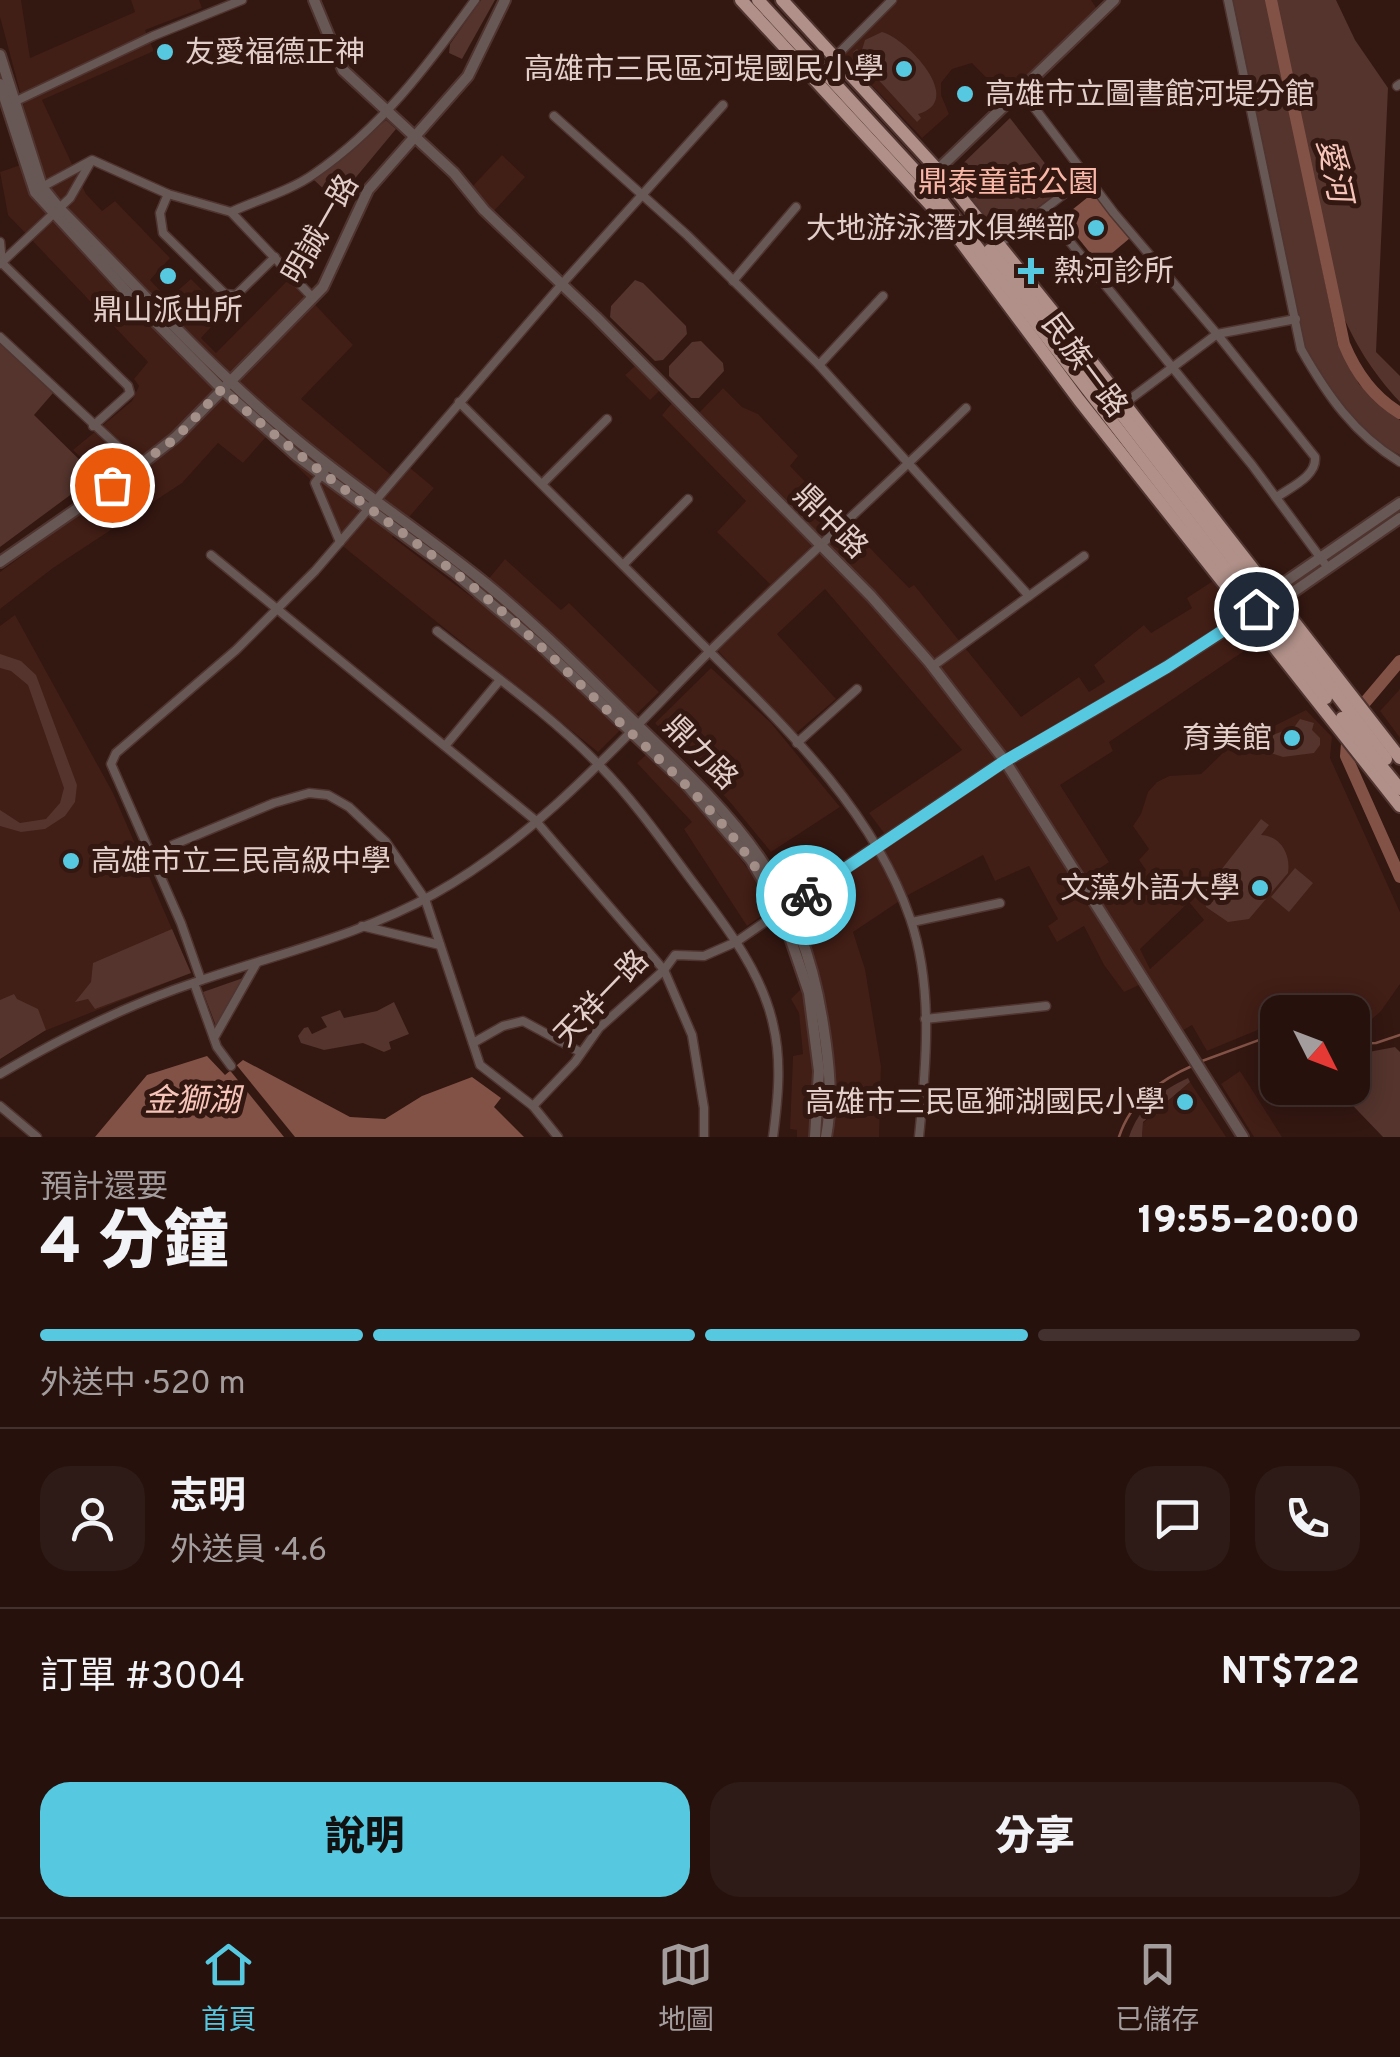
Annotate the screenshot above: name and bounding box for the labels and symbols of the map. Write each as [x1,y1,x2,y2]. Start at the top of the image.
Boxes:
place label: 友愛福德正神 [185,36,365,73]
marker: 友愛福德正神 [154,41,176,63]
place label: 高雄市三民區河堤國民小學 [524,53,884,90]
marker: 高雄市三民區河堤國民小學 [893,58,915,80]
place label: 高雄市立圖書館河堤分館 [985,78,1315,115]
marker: 高雄市立圖書館河堤分館 [954,83,976,105]
water label: 愛河 [1306,135,1360,212]
park label: 鼎泰童話公園 [918,166,1098,203]
street label: 明誠一路 [276,169,368,291]
place label: 大地游泳潛水俱樂部 [806,212,1076,249]
marker: 大地游泳潛水俱樂部 [1085,217,1107,239]
place label: 熱河診所 [1054,255,1174,292]
marker: 熱河診所 [1018,258,1044,284]
marker: 鼎山派出所 [157,265,179,287]
place label: 鼎山派出所 [93,294,243,331]
street label: 民族一路 [1032,307,1134,426]
pin [70,443,155,528]
street label: 鼎中路 [784,478,874,568]
pin [1214,567,1299,652]
street label: 鼎力路 [654,709,744,799]
place label: 育美館 [1182,722,1272,759]
marker: 育美館 [1281,727,1303,749]
place label: 高雄市立三民高級中學 [91,845,391,882]
courier [756,845,856,945]
marker: 高雄市立三民高級中學 [60,850,82,872]
place label: 文藻外語大學 [1060,872,1240,909]
marker: 文藻外語大學 [1249,877,1271,899]
street label: 天祥一路 [548,944,658,1056]
north arrow [1260,995,1370,1105]
water label: 金獅湖 [144,1083,245,1123]
place label: 高雄市三民區獅湖國民小學 [805,1086,1165,1123]
marker: 高雄市三民區獅湖國民小學 [1174,1091,1196,1113]

